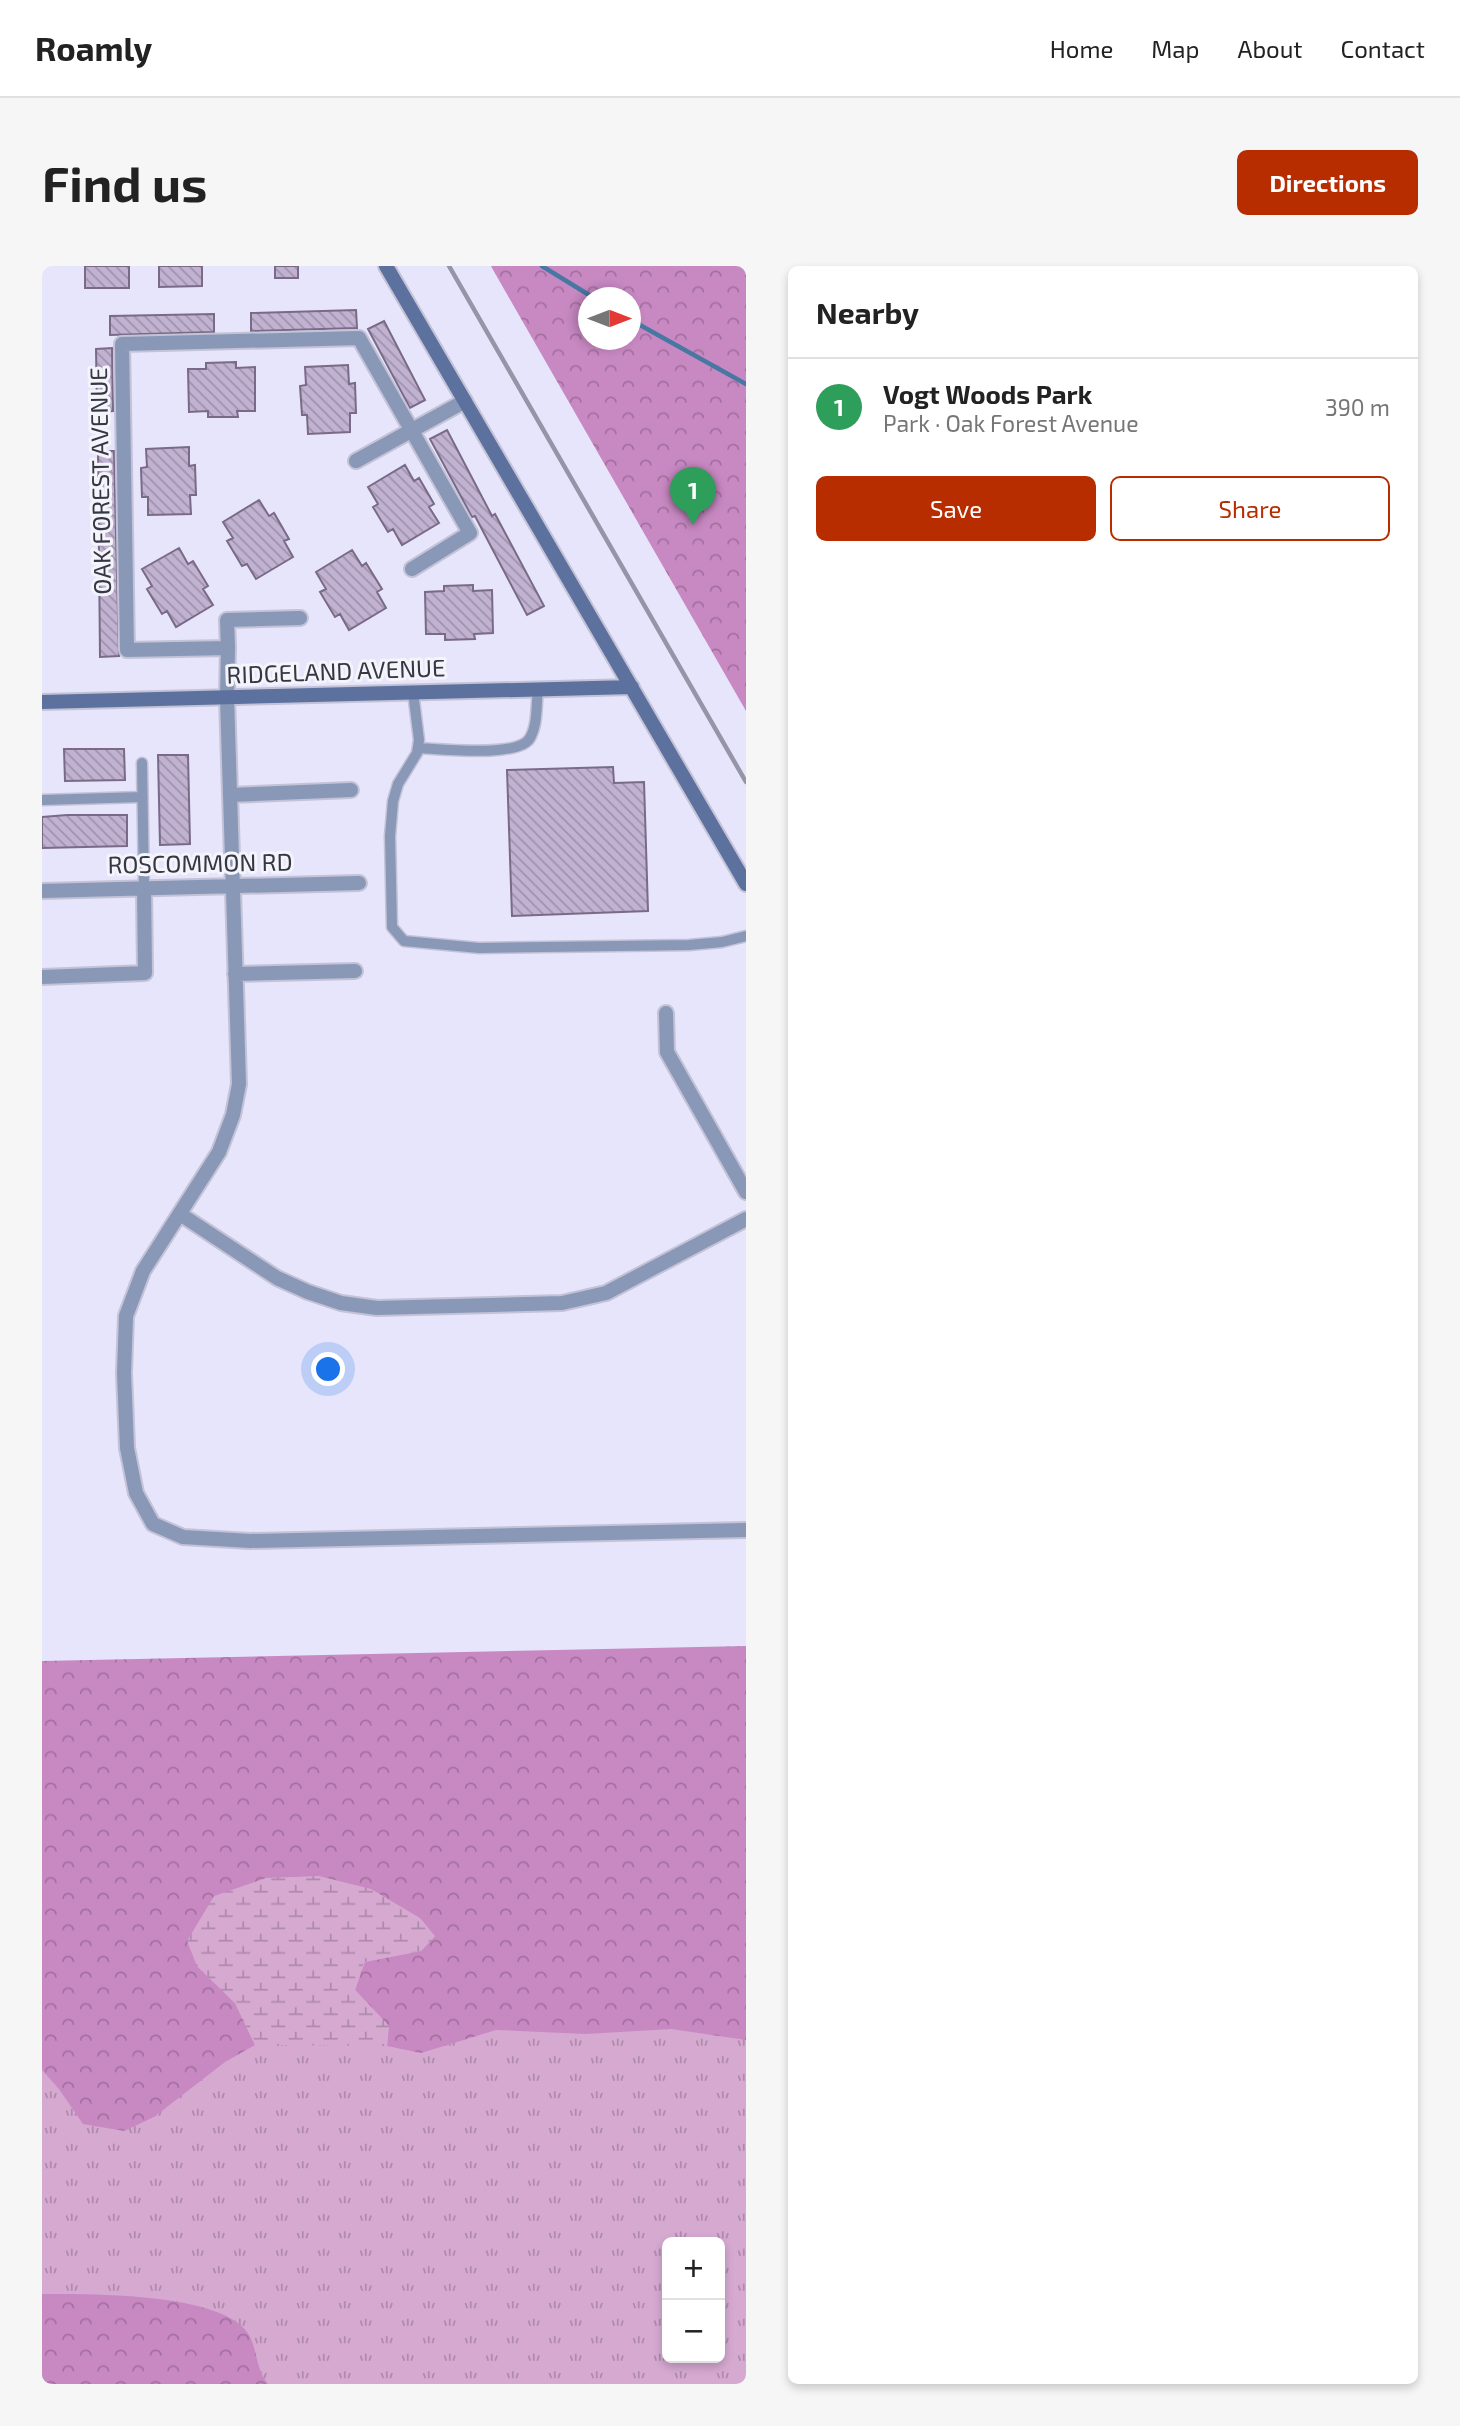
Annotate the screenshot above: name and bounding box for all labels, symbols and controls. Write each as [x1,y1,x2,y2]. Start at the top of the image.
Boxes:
text: Roamly [35,28,152,68]
text: Home [1050,34,1113,63]
text: Map [1151,34,1199,63]
text: About [1237,34,1303,63]
text: Contact [1341,34,1425,63]
button: Directions [1237,150,1418,215]
text: Find us [42,153,207,212]
north arrow [578,287,641,350]
text: Nearby [816,294,919,330]
street label: OAK FOREST AVENUE [83,367,116,595]
text: Vogt Woods Park [883,378,1092,409]
text: 1 [834,393,844,421]
text: 390 m [1325,393,1390,421]
text: Park · Oak Forest Avenue [883,409,1139,437]
pin: 1 [670,467,716,525]
button: Save [816,476,1096,541]
button: Share [1110,476,1390,541]
street label: RIDGELAND AVENUE [226,652,446,689]
street label: ROSCOMMON RD [107,846,293,879]
your location [311,1352,345,1386]
map controls [662,2237,725,2363]
button: + [662,2237,725,2300]
button: − [662,2300,725,2363]

